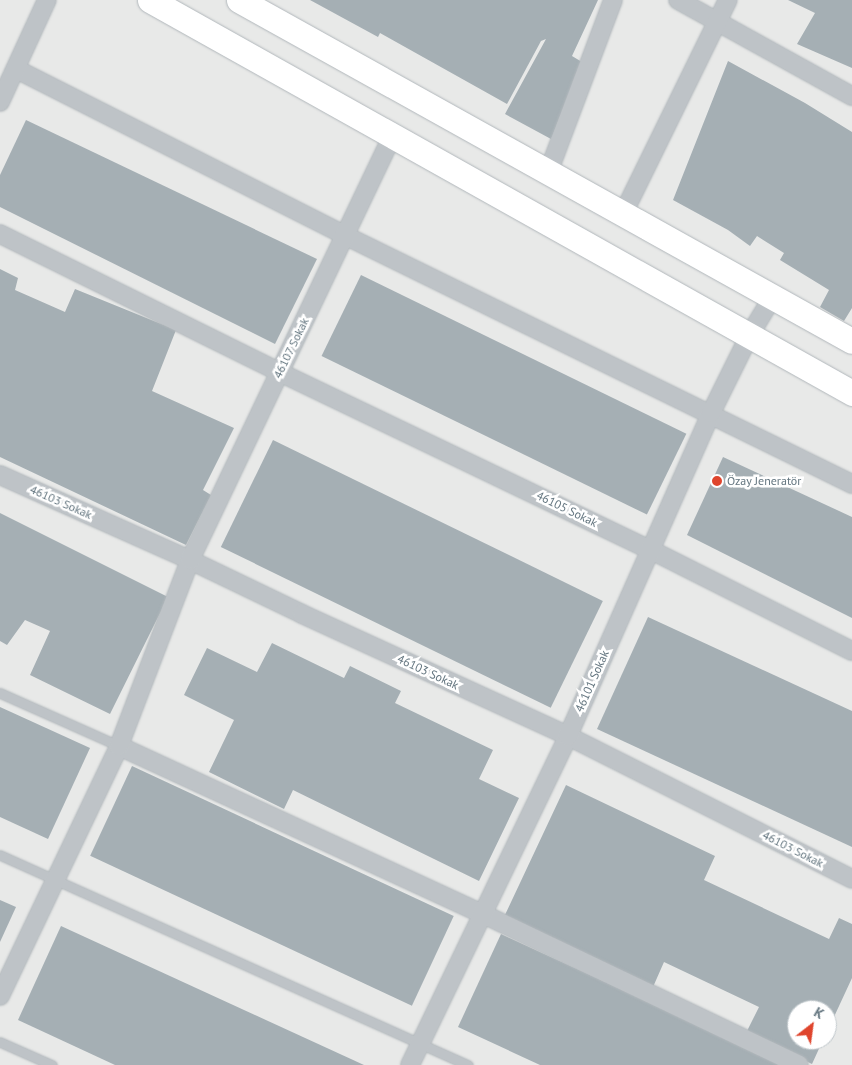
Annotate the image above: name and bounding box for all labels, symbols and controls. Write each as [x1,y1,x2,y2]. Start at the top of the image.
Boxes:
street label: 46107 Sokak [270,315,312,381]
place label: Özay Jeneratör [727,474,802,488]
marker: Özay Jeneratör [711,475,723,487]
street label: 46103 Sokak [28,482,94,522]
street label: 46105 Sokak [534,488,600,530]
street label: 46101 Sokak [572,648,612,714]
street label: 46103 Sokak [395,651,461,693]
street label: 46103 Sokak [760,828,826,870]
north arrow [787,1000,837,1050]
text: K [811,1003,827,1023]

